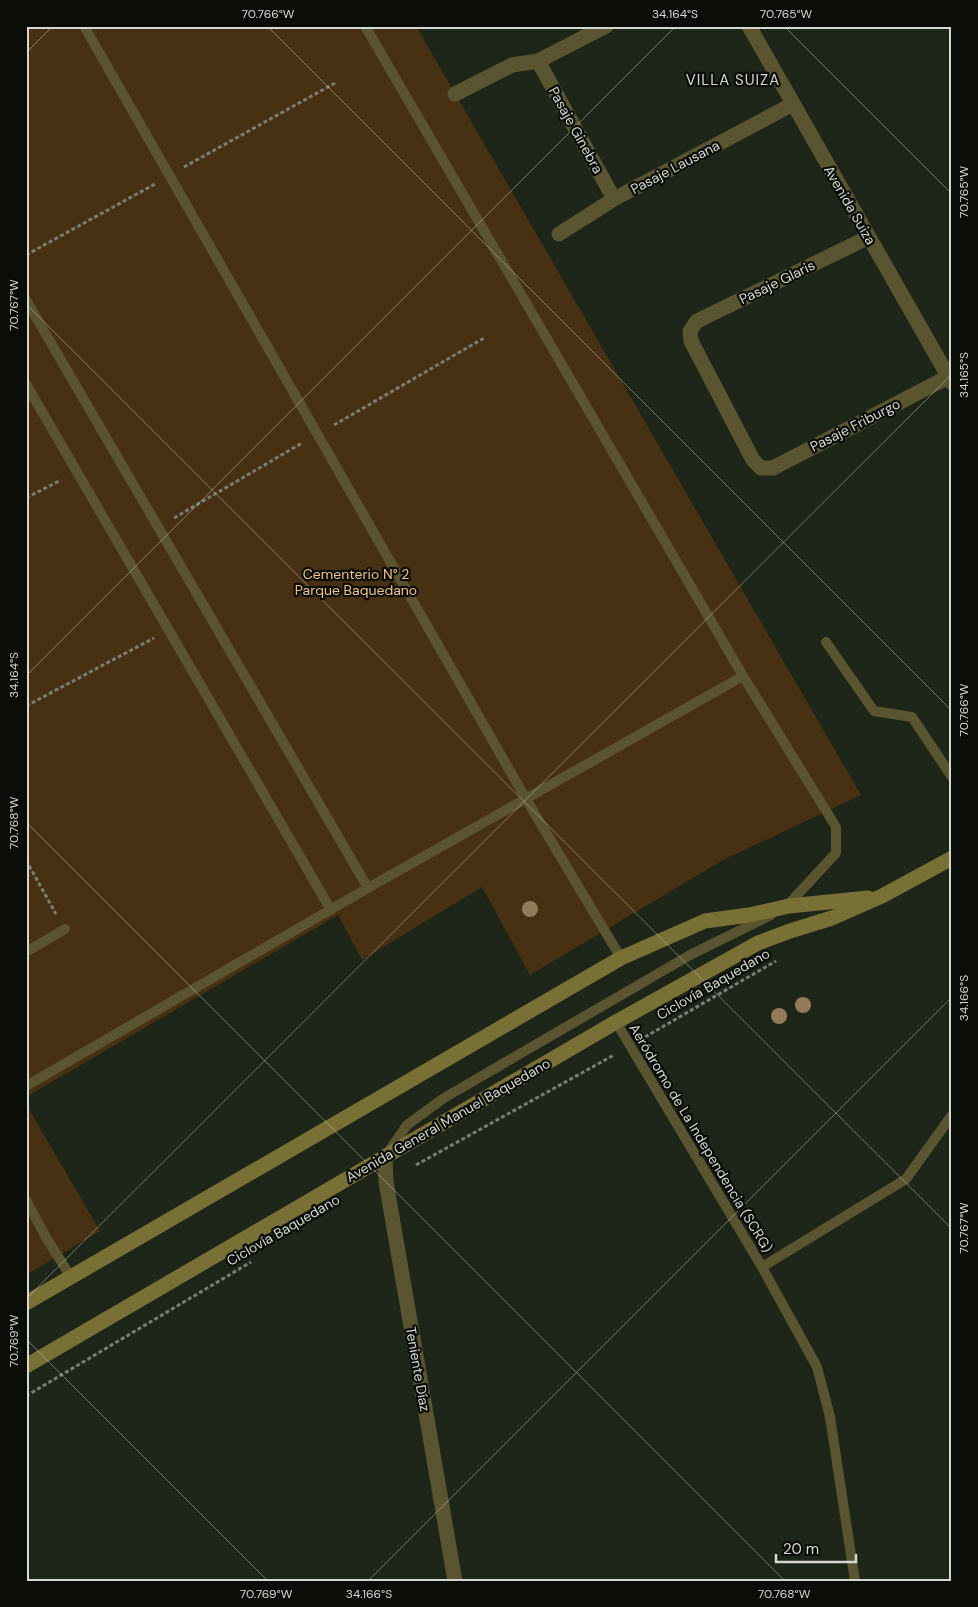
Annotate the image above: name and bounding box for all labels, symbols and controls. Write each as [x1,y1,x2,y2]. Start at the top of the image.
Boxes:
text: 70.766°W [242,6,295,22]
text: 34.164°S [652,6,698,22]
text: 70.765°W [760,6,813,22]
district label: VILLA SUIZA [686,70,780,90]
street label: Pasaje Ginebra [545,83,607,177]
street label: Pasaje Lausana [627,136,723,198]
street label: Avenida Suiza [820,162,880,248]
text: 70.765°W [956,165,972,218]
street label: Pasaje Glaris [736,256,818,308]
text: 70.767°W [6,279,22,331]
text: 34.165°S [956,352,972,398]
street label: Pasaje Friburgo [807,395,903,455]
park label: Cementerio N° 2 Parque Baquedano [295,565,417,599]
text: 34.164°S [6,652,22,698]
text: 70.766°W [956,683,972,736]
text: 70.768°W [6,796,22,849]
street label: Ciclovía Baquedano [653,944,773,1024]
text: 34.166°S [956,975,972,1021]
street label: Aeródromo de La Independencia (SCRG) [625,1020,777,1256]
street label: Avenida General Manuel Baquedano [343,1054,553,1186]
street label: Ciclovía Baquedano [223,1190,343,1270]
text: 70.767°W [956,1202,972,1254]
text: 70.769°W [6,1314,22,1367]
street label: Teniente Díaz [402,1325,434,1413]
scale bar [776,1532,856,1564]
text: 20 m [783,1539,819,1559]
text: 70.769°W [240,1586,293,1602]
text: 34.166°S [346,1586,392,1602]
text: 70.768°W [758,1586,811,1602]

